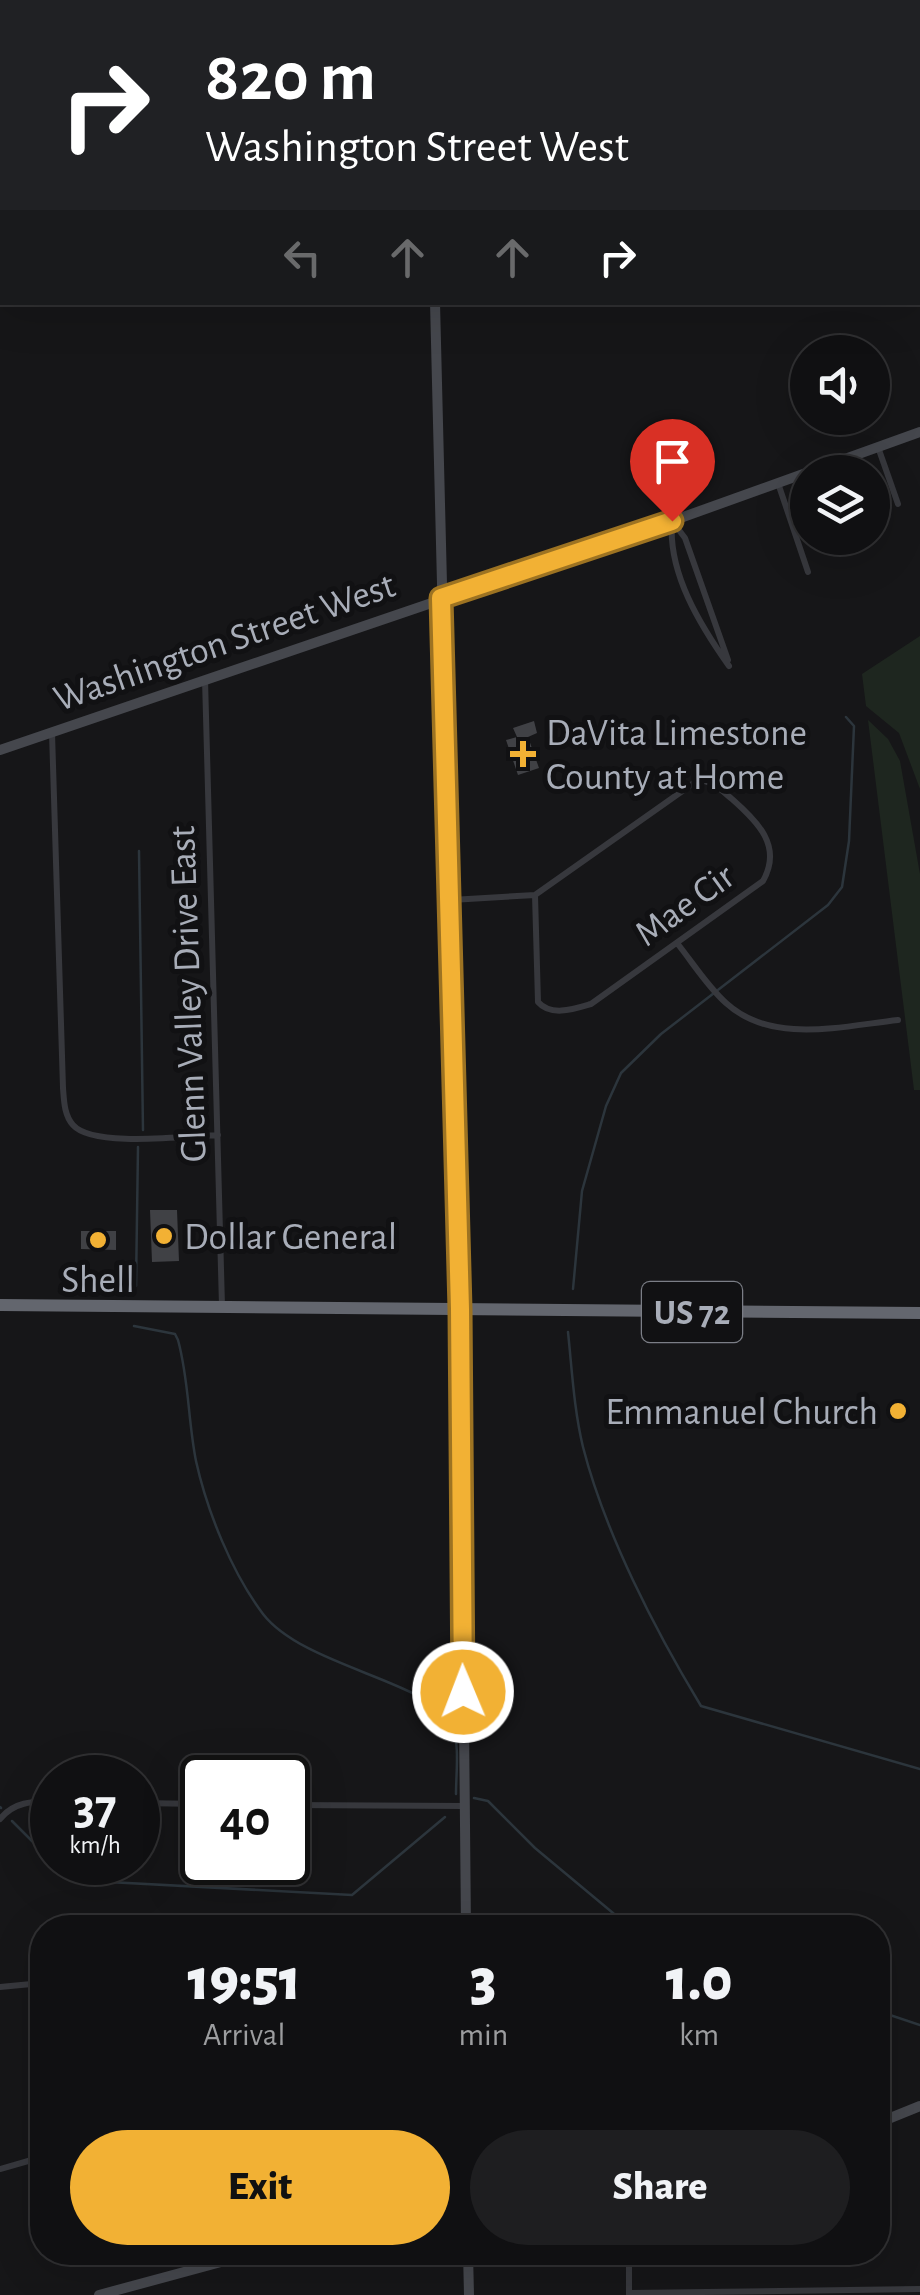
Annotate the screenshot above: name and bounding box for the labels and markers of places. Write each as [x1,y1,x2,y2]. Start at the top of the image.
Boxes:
pin [630,419,715,522]
place label: DaVita Limestone County at Home [546,715,807,797]
marker: DaVita Limestone County at Home [510,741,536,767]
place label: Dollar General [184,1219,397,1257]
marker: Dollar General [153,1225,175,1247]
marker: Shell [87,1229,109,1251]
place label: Shell [61,1262,135,1300]
place label: Emmanuel Church [605,1394,878,1432]
marker: Emmanuel Church [887,1400,909,1422]

